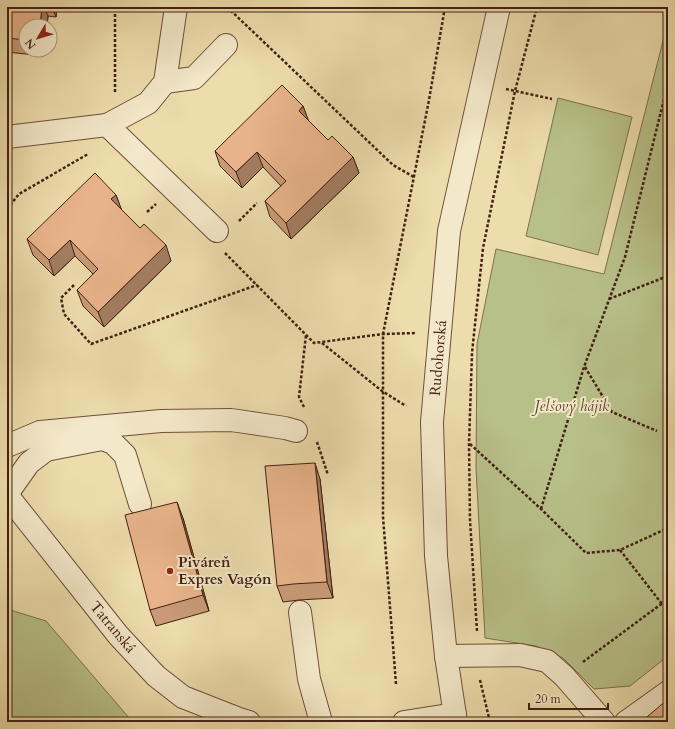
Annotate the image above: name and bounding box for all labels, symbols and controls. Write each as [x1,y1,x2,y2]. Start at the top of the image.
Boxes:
north arrow [18,18,58,58]
text: N [21,35,39,52]
street label: Rudohorská [425,319,451,397]
park label: Jelšový hájik [531,396,610,416]
place label: Piváreň Expres Vagón [178,552,272,589]
marker: Piváreň Expres Vagón [165,566,175,576]
street label: Tatranská [85,597,141,658]
scale bar [529,685,608,711]
text: 20 m [535,691,562,707]

